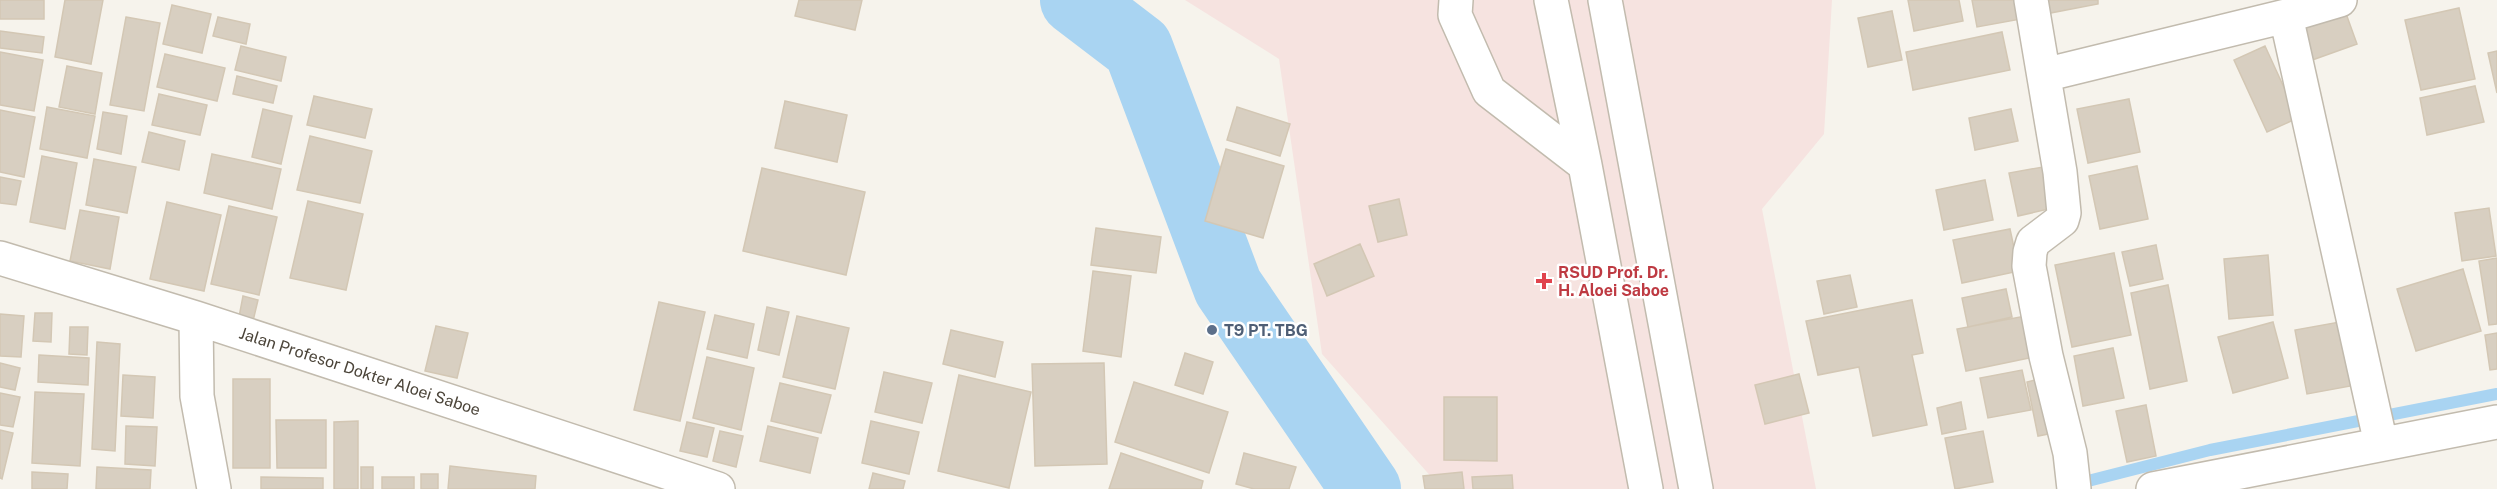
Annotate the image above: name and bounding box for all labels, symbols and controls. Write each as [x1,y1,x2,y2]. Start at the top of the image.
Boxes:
place label: RSUD Prof. Dr. H. Aloei Saboe [1558,263,1669,300]
marker: RSUD Prof. Dr. H. Aloei Saboe [1535,272,1553,290]
place label: T9 PT. TBG [1224,321,1308,340]
street label: Jalan Profesor Dokter Aloei Saboe [237,323,483,420]
marker: T9 PT. TBG [1205,323,1219,337]

